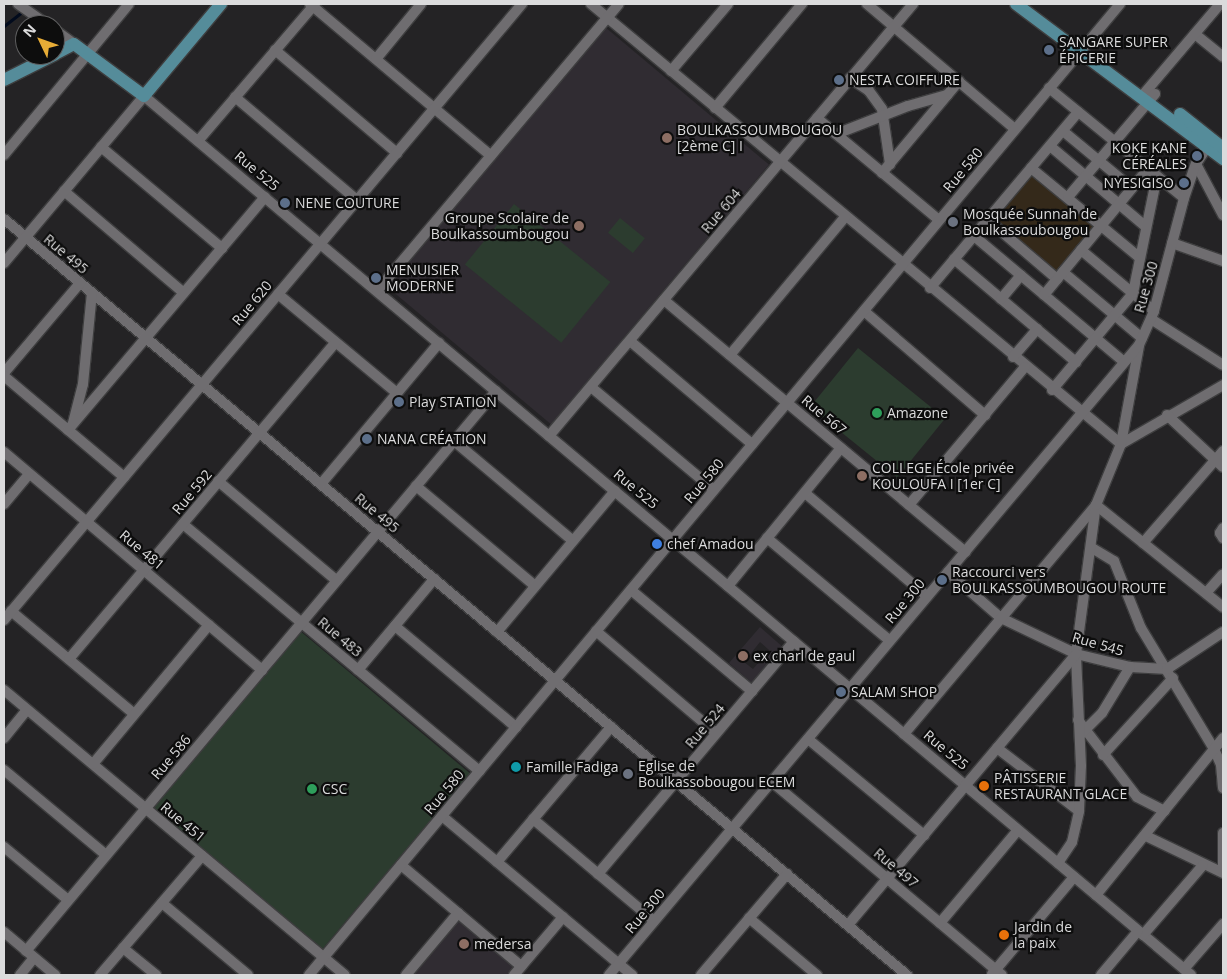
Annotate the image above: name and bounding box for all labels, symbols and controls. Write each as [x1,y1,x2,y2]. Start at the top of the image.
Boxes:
north arrow [15,15,65,65]
text: N [18,20,40,41]
place label: SANGARE SUPER ÉPICERIE [1059,34,1168,66]
marker: SANGARE SUPER ÉPICERIE [1043,44,1055,56]
place label: NESTA COIFFURE [849,72,960,88]
marker: NESTA COIFFURE [833,74,845,86]
place label: BOULKASSOUMBOUGOU [2ème C] I [677,122,842,154]
marker: BOULKASSOUMBOUGOU [2ème C] I [661,132,673,144]
place label: KOKE KANE CÉRÉALES [1112,140,1187,172]
street label: Rue 580 [940,144,986,196]
street label: Rue 525 [231,148,283,194]
marker: KOKE KANE CÉRÉALES [1191,150,1203,162]
place label: NYESIGISO [1104,175,1174,191]
marker: NYESIGISO [1178,177,1190,189]
street label: Rue 604 [698,185,744,237]
place label: NENE COUTURE [295,195,400,211]
marker: NENE COUTURE [279,197,291,209]
place label: Mosquée Sunnah de Boulkassoubougou [963,206,1097,238]
place label: Groupe Scolaire de Boulkassoumbougou [431,210,569,242]
marker: Mosquée Sunnah de Boulkassoubougou [947,216,959,228]
marker: Groupe Scolaire de Boulkassoumbougou [573,220,585,232]
street label: Rue 495 [40,231,92,277]
street label: Rue 300 [1131,259,1161,315]
place label: MENUISIER MODERNE [386,262,459,294]
marker: MENUISIER MODERNE [370,272,382,284]
street label: Rue 620 [229,277,275,329]
street label: Rue 567 [798,392,850,438]
place label: Play STATION [409,394,497,410]
marker: Play STATION [393,396,405,408]
place label: Amazone [887,405,948,421]
marker: Amazone [871,407,883,419]
place label: NANA CRÉATION [377,431,487,447]
marker: NANA CRÉATION [361,433,373,445]
street label: Rue 580 [681,455,727,507]
place label: COLLEGE École privée KOULOUFA I [1er C] [872,460,1014,492]
street label: Rue 592 [169,466,215,518]
street label: Rue 525 [610,466,662,512]
marker: COLLEGE École privée KOULOUFA I [1er C] [856,470,868,482]
street label: Rue 495 [351,490,403,536]
street label: Rue 481 [116,527,168,573]
place label: chef Amadou [667,536,754,552]
marker: chef Amadou [651,538,663,550]
place label: Raccourci vers BOULKASSOUMBOUGOU ROUTE [952,564,1166,596]
marker: Raccourci vers BOULKASSOUMBOUGOU ROUTE [936,574,948,586]
street label: Rue 300 [882,575,928,627]
street label: Rue 483 [314,614,366,660]
street label: Rue 545 [1070,629,1126,659]
place label: ex charl de gaul [753,648,855,664]
marker: ex charl de gaul [737,650,749,662]
place label: SALAM SHOP [851,684,937,700]
marker: SALAM SHOP [835,686,847,698]
street label: Rue 524 [682,700,728,752]
street label: Rue 525 [920,727,972,773]
street label: Rue 586 [148,731,194,783]
place label: Eglise de Boulkassobougou ECEM [638,758,795,790]
place label: Famille Fadiga [526,759,619,775]
marker: Famille Fadiga [510,761,522,773]
street label: Rue 580 [421,766,467,818]
marker: Eglise de Boulkassobougou ECEM [622,768,634,780]
place label: PÂTISSERIE RESTAURANT GLACE [994,770,1127,802]
marker: PÂTISSERIE RESTAURANT GLACE [978,780,990,792]
place label: CSC [322,781,347,797]
marker: CSC [306,783,318,795]
street label: Rue 451 [157,799,209,845]
street label: Rue 497 [870,845,922,891]
street label: Rue 300 [622,885,668,937]
place label: Jardin de la paix [1014,919,1072,952]
marker: Jardin de la paix [998,929,1010,941]
place label: medersa [474,936,531,952]
marker: medersa [458,938,470,950]

